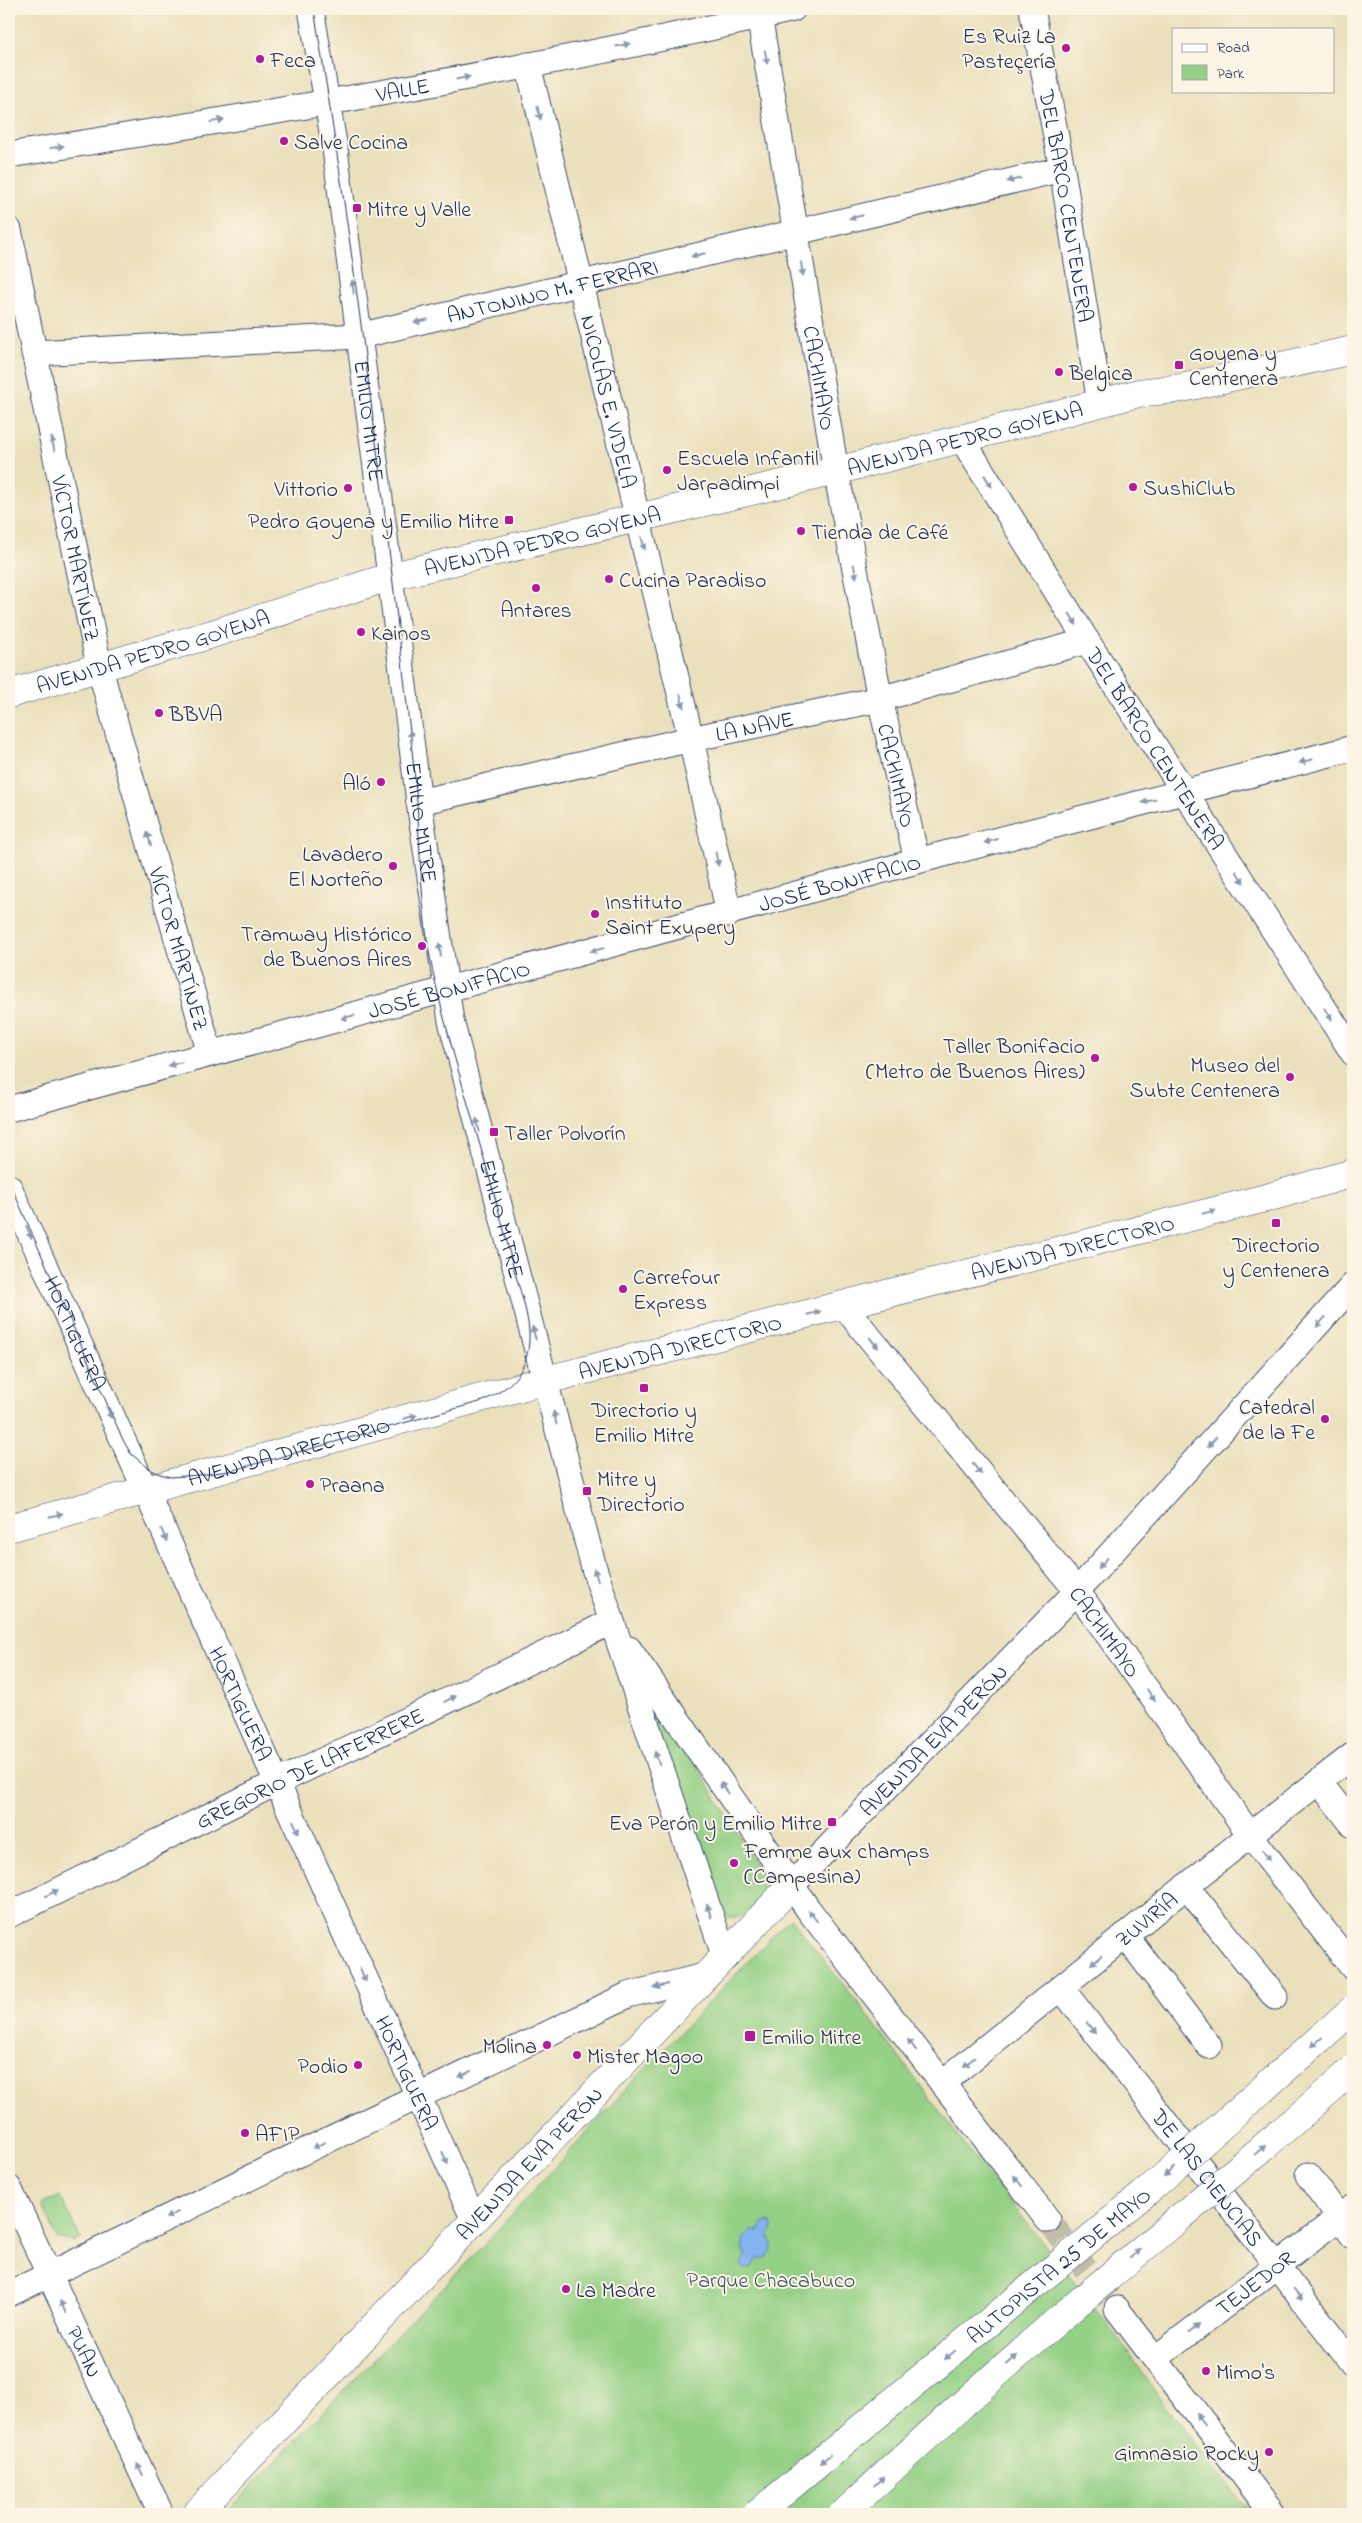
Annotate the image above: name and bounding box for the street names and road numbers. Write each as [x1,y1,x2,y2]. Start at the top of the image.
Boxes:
street label: VALLE [373,71,432,113]
street label: DEL BARCO CENTENERA [1028,86,1100,325]
street label: ANTONINO M. FERRARI [444,252,662,334]
street label: NICOLÁS E. VIDELA [570,312,643,492]
street label: CACHIMAYO [793,324,842,433]
street label: EMILIO MITRE [343,359,391,484]
street label: AVENIDA PEDRO GOYENA [844,395,1087,486]
street label: VÍCTOR MARTÍNEZ [41,472,106,644]
street label: AVENIDA PEDRO GOYENA [421,500,664,587]
street label: AVENIDA PEDRO GOYENA [33,603,274,704]
street label: DEL BARCO CENTENERA [1076,641,1231,857]
street label: LA NAVE [713,705,797,752]
street label: CACHIMAYO [867,721,922,831]
street label: EMILIO MITRE [395,760,444,885]
street label: JOSÉ BONIFACIO [756,848,925,922]
street label: VÍCTOR MARTÍNEZ [138,863,215,1035]
street label: JOSÉ BONIFACIO [365,954,534,1029]
street label: EMILIO MITRE [469,1156,531,1282]
street label: AVENIDA DIRECTORIO [968,1209,1178,1291]
street label: HORTIGUERA [34,1272,112,1397]
street label: AVENIDA DIRECTORIO [575,1308,786,1390]
street label: AVENIDA DIRECTORIO [184,1411,394,1497]
street label: CACHIMAYO [1060,1581,1147,1685]
street label: HORTIGUERA [199,1642,278,1767]
street label: AVENIDA EVA PERÓN [853,1658,1017,1825]
street label: GREGORIO DE LAFERRERE [191,1701,431,1839]
street label: ZUVIRÍA [1110,1886,1186,1956]
street label: HORTIGUERA [365,2011,445,2136]
street label: AVENIDA EVA PERÓN [450,2080,612,2249]
street label: DE LAS CIENCIAS [1141,2102,1269,2255]
street label: AUTOPISTA 25 DE MAYO [961,2181,1159,2353]
street label: TEJEDOR [1210,2244,1303,2325]
street label: PUAN [56,2321,108,2384]

